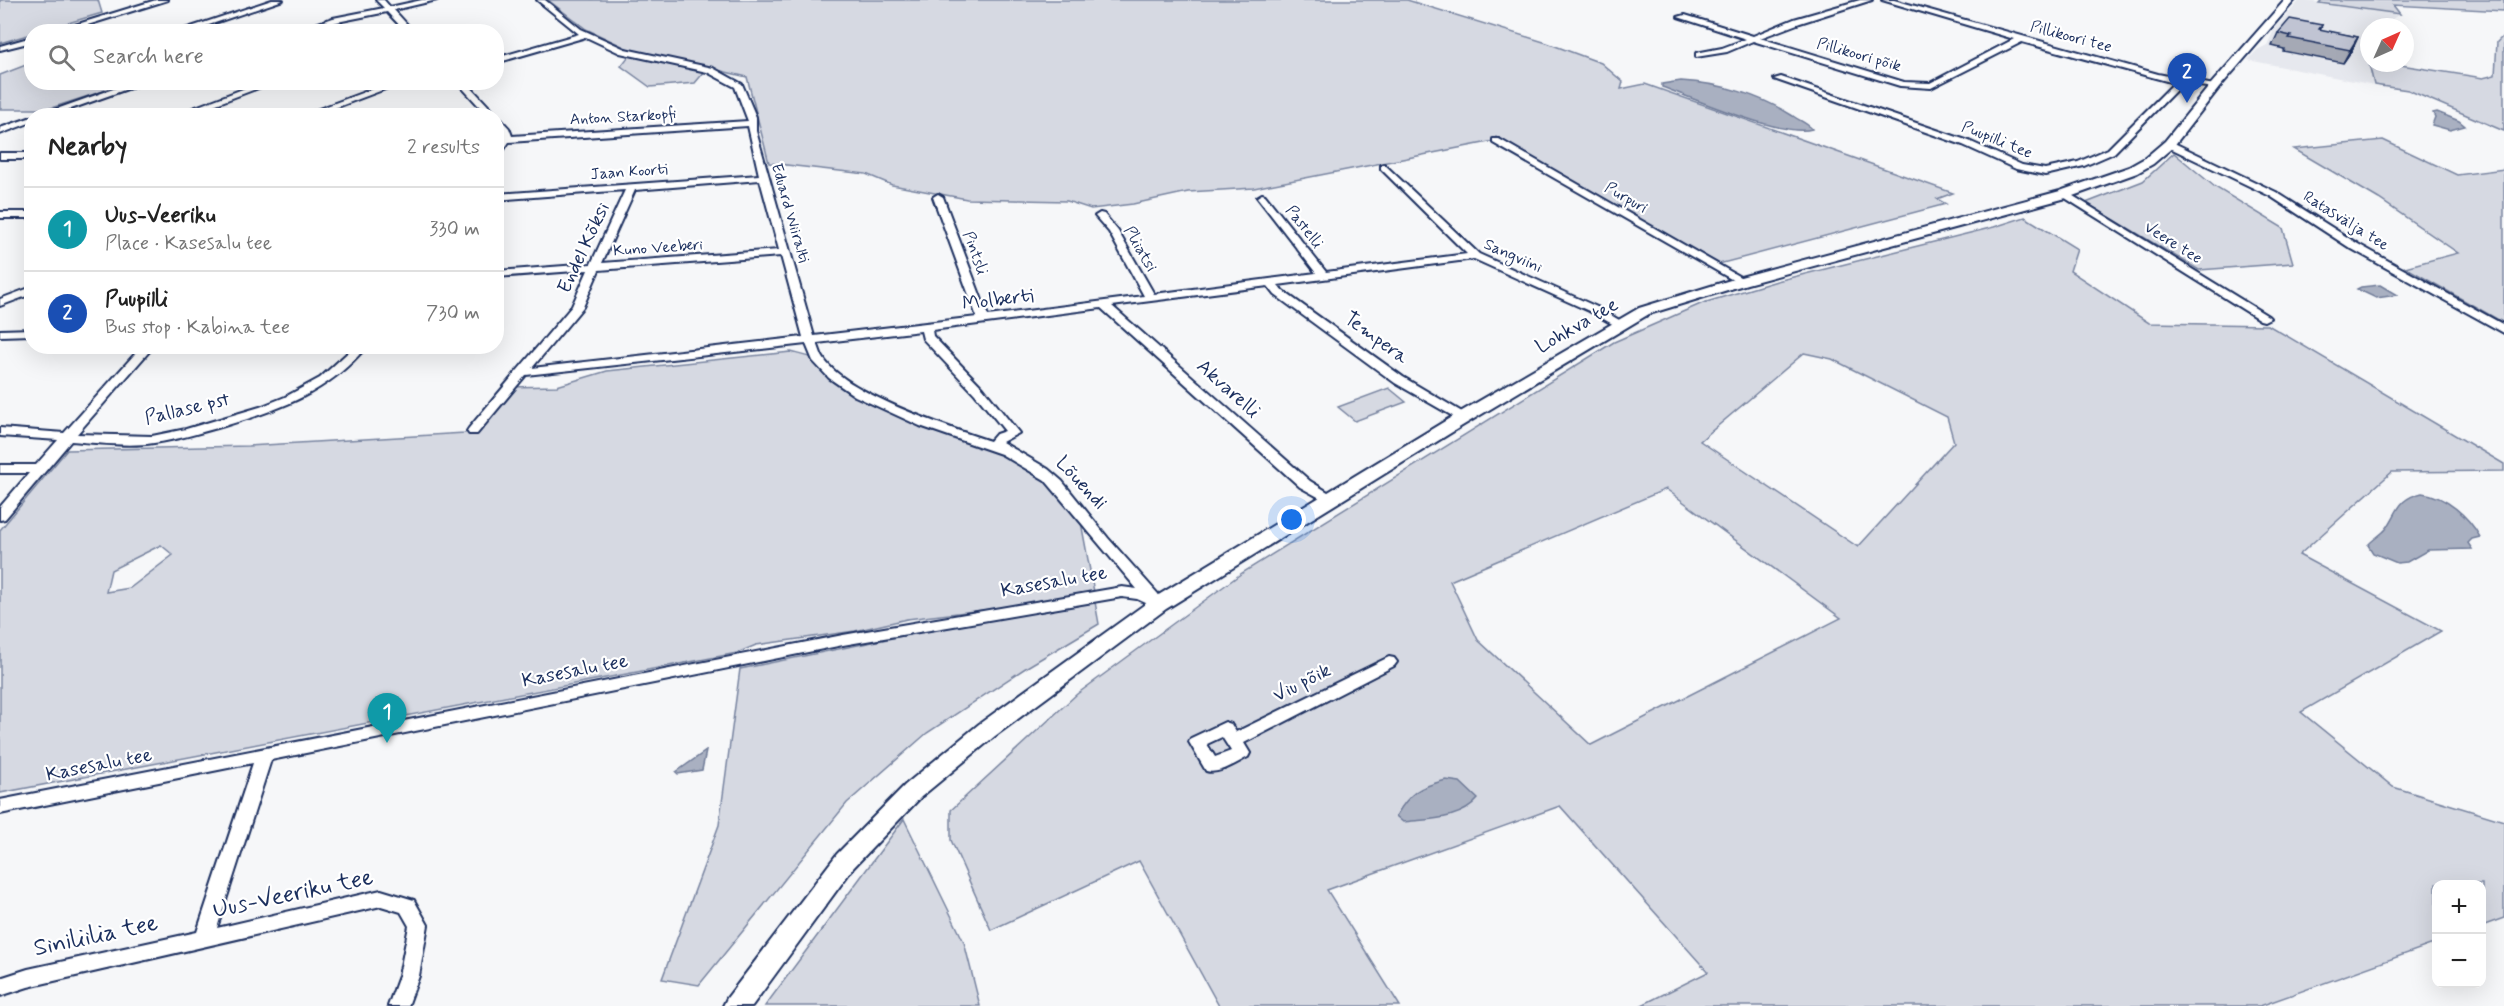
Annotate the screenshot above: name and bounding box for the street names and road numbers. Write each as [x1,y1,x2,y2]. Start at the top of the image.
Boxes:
street label: Pillikoori tee [2028,16,2114,58]
street label: Pillikoori põik [1814,33,1904,77]
street label: Anton Starkopfi [569,104,677,130]
street label: Puupilli tee [1959,116,2035,164]
street label: Jaan Koorti [590,159,668,185]
street label: Eduard Wiiralti [766,161,814,265]
street label: Purpuri [1601,177,1652,219]
street label: Ratasvälja tee [2299,186,2393,256]
street label: Endel Kõksi [551,198,617,298]
street label: Pastelli [1280,201,1328,253]
street label: Veere tee [2140,217,2206,269]
street label: Pliiatsi [1119,222,1162,276]
street label: Pintsli [957,228,993,278]
street label: Kuno Veeberi [612,234,704,262]
street label: Sangviini [1480,234,1546,279]
street label: Molberti [961,282,1035,318]
street label: Lohkva tee [1531,291,1623,361]
street label: Tempera [1338,305,1415,371]
street label: Akvarelli [1190,353,1266,425]
street label: Pallase pst [142,386,232,432]
street label: Lõuendi [1049,450,1113,516]
street label: Kasesalu tee [999,559,1109,605]
street label: Kasesalu tee [520,647,630,695]
street label: Viu põik [1268,657,1336,709]
street label: Kasesalu tee [44,741,154,789]
street label: Uus-Veeriku tee [210,862,376,926]
street label: Siniliilia tee [31,908,161,964]

